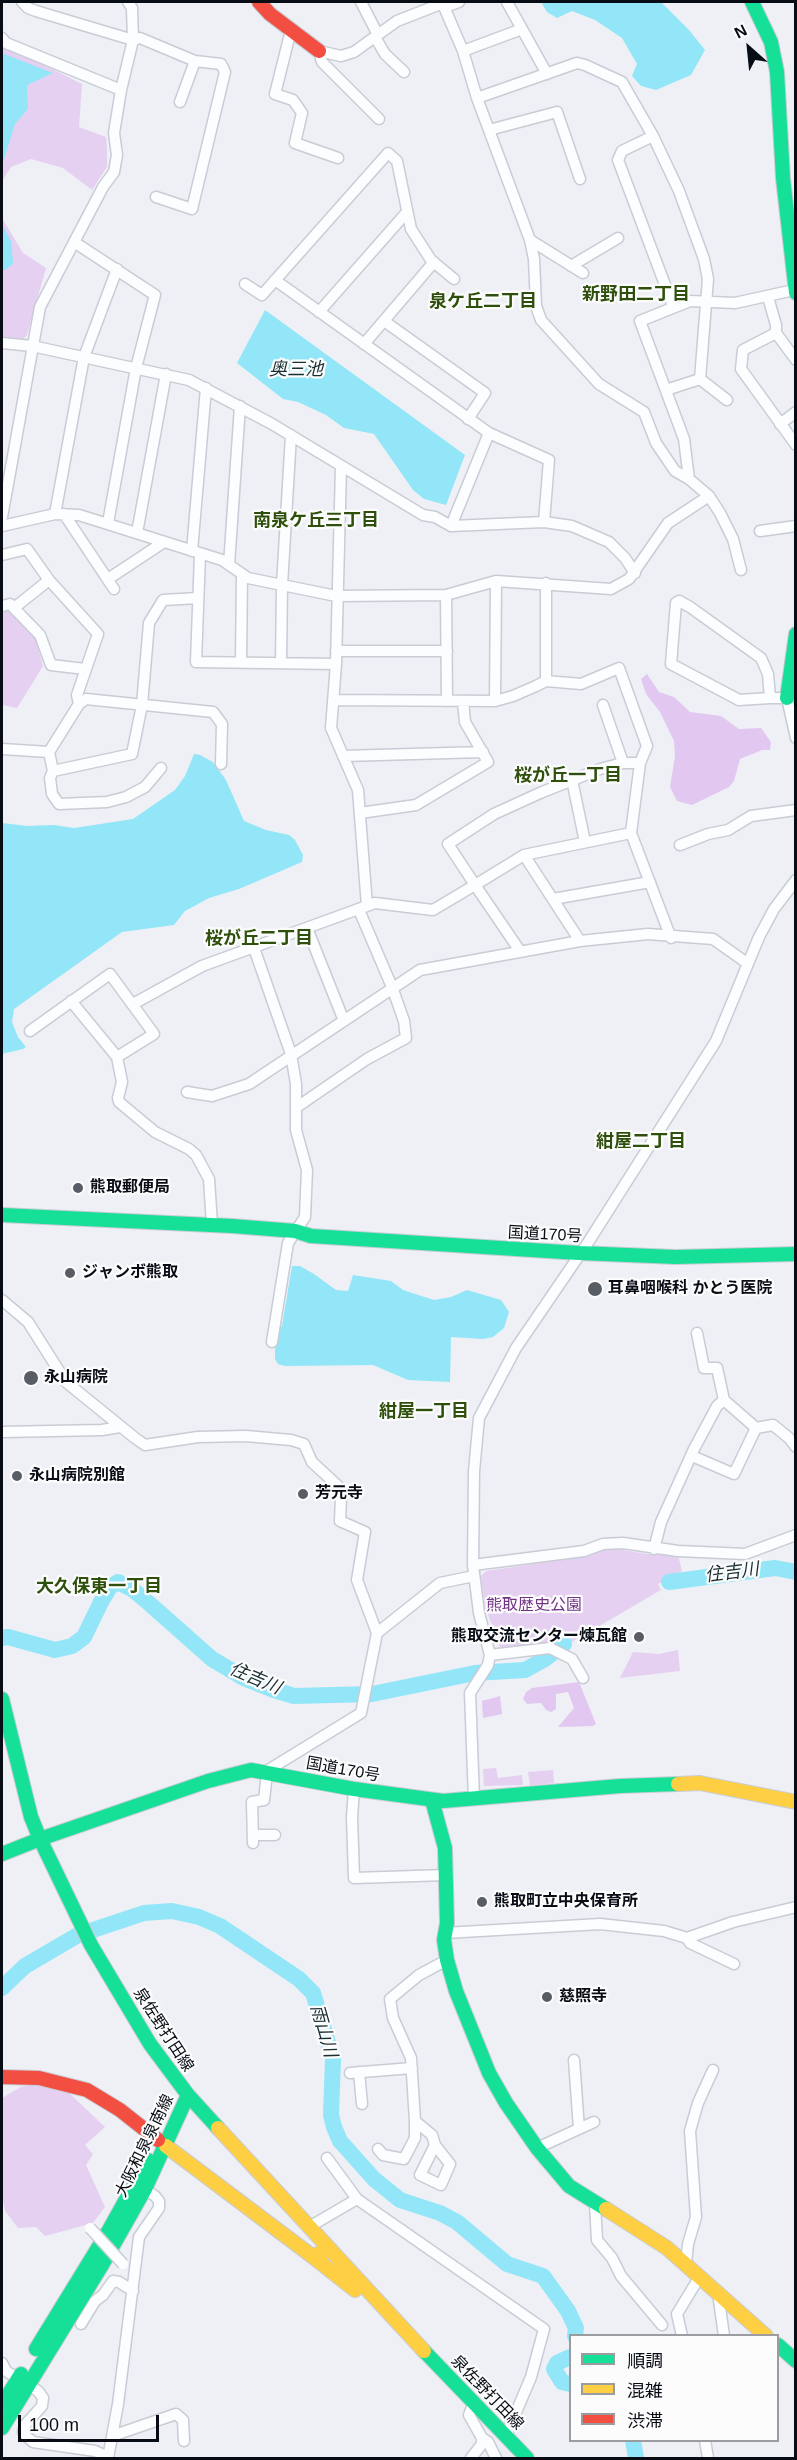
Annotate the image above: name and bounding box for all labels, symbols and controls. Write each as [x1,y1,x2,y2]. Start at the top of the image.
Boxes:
north arrow [719,18,779,78]
text: N [732,21,750,42]
district label: 新野田二丁目 [582,284,690,306]
district label: 泉ケ丘二丁目 [429,291,537,313]
water label: 奥三池 [269,359,323,381]
district label: 南泉ケ丘三丁目 [253,510,379,532]
district label: 桜が丘一丁目 [514,765,622,787]
district label: 桜が丘二丁目 [205,928,313,950]
district label: 紺屋二丁目 [596,1131,686,1153]
place label: 熊取郵便局 [90,1178,170,1198]
marker: 熊取郵便局 [71,1181,85,1195]
street label: 国道170号 [507,1223,583,1247]
place label: ジャンボ熊取 [82,1263,178,1283]
marker: ジャンボ熊取 [63,1266,77,1280]
place label: 耳鼻咽喉科 かとう医院 [608,1279,772,1299]
marker: 耳鼻咽喉科 かとう医院 [586,1280,604,1298]
place label: 永山病院 [44,1368,108,1388]
marker: 永山病院 [22,1369,40,1387]
district label: 紺屋一丁目 [379,1401,469,1423]
place label: 永山病院別館 [29,1466,125,1486]
marker: 永山病院別館 [10,1469,24,1483]
place label: 芳元寺 [315,1484,363,1504]
marker: 芳元寺 [296,1487,310,1501]
water label: 住吉川 [704,1559,760,1587]
district label: 大久保東一丁目 [36,1576,162,1598]
park label: 熊取歴史公園 [486,1596,582,1616]
place label: 熊取交流センター煉瓦館 [451,1627,627,1647]
marker: 熊取交流センター煉瓦館 [632,1630,646,1644]
water label: 住吉川 [226,1659,284,1699]
street label: 国道170号 [305,1754,381,1786]
place label: 熊取町立中央保育所 [494,1892,638,1912]
marker: 熊取町立中央保育所 [475,1895,489,1909]
street label: 泉佐野打田線 [129,1985,197,2075]
place label: 慈照寺 [559,1987,607,2007]
marker: 慈照寺 [540,1990,554,2004]
water label: 雨山川 [305,2002,341,2060]
street label: 大阪和泉泉南線 [112,2091,178,2201]
legend [569,2334,779,2442]
text: 順調 [627,2351,663,2371]
street label: 泉佐野打田線 [447,2352,527,2434]
text: 混雑 [627,2381,663,2401]
scale bar [21,2403,162,2441]
text: 渋滞 [627,2411,663,2431]
text: 100 m [29,2415,79,2435]

